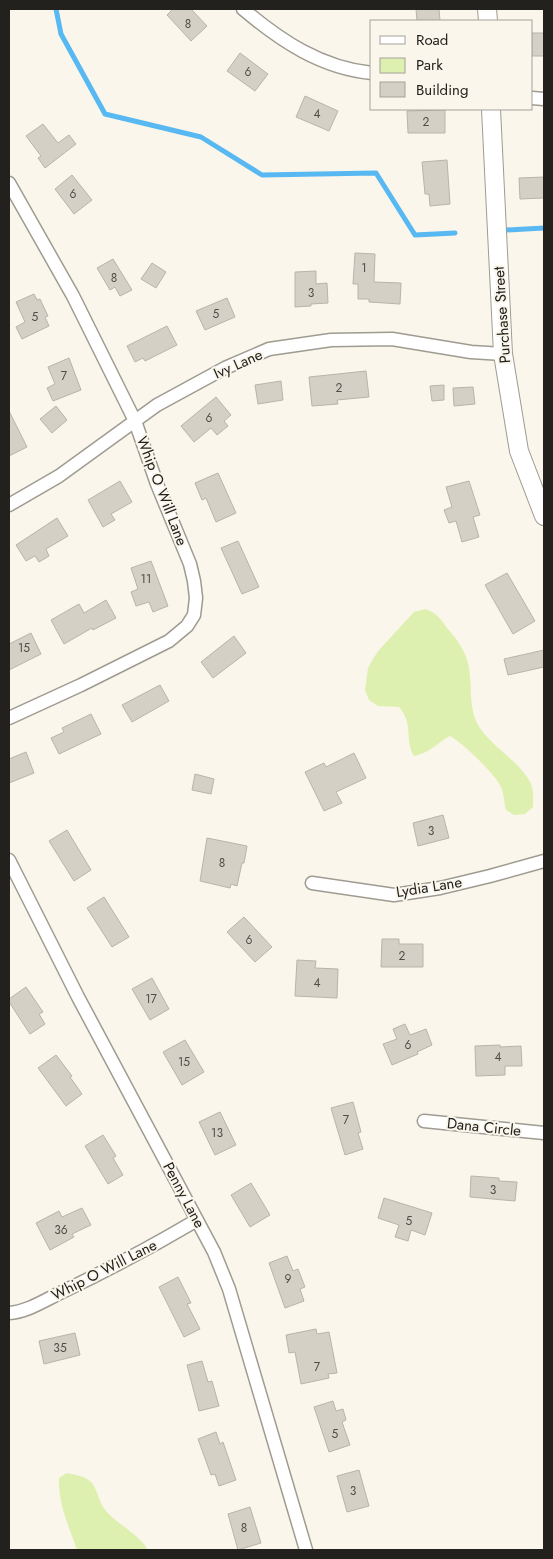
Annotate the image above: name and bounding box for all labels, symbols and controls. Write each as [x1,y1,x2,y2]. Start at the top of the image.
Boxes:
house number: 8 [185,15,191,33]
legend [370,20,533,110]
text: Road [416,29,448,51]
text: Park [416,54,443,76]
house number: 6 [245,63,252,81]
text: Building [416,79,468,101]
house number: 4 [314,105,321,123]
house number: 2 [423,113,430,131]
house number: 6 [70,185,77,203]
house number: 1 [361,259,367,277]
street label: Purchase Street [488,265,516,364]
house number: 8 [111,269,117,287]
house number: 3 [308,284,315,302]
house number: 5 [213,305,220,323]
house number: 5 [32,308,39,326]
street label: Ivy Lane [210,343,266,385]
house number: 7 [61,367,68,385]
house number: 2 [336,379,343,397]
house number: 6 [206,409,213,427]
street label: Whip O Will Lane [131,433,193,549]
house number: 11 [141,570,151,588]
house number: 15 [18,639,30,657]
house number: 3 [428,822,435,840]
house number: 8 [219,854,225,872]
street label: Lydia Lane [395,871,464,903]
house number: 6 [246,931,253,949]
house number: 2 [399,947,406,965]
house number: 4 [314,974,321,992]
house number: 17 [145,990,158,1008]
house number: 6 [405,1036,412,1054]
house number: 4 [495,1048,502,1066]
house number: 15 [178,1053,190,1071]
house number: 7 [343,1111,350,1129]
street label: Dana Circle [446,1112,522,1142]
house number: 13 [211,1124,223,1142]
street label: Penny Lane [157,1158,211,1232]
house number: 3 [490,1181,497,1199]
house number: 5 [406,1212,413,1230]
house number: 36 [54,1221,68,1239]
street label: Whip O Will Lane [47,1234,161,1306]
house number: 9 [285,1270,292,1288]
house number: 35 [53,1339,67,1357]
house number: 7 [314,1358,321,1376]
house number: 5 [332,1425,339,1443]
house number: 3 [350,1482,357,1500]
house number: 8 [241,1519,247,1537]

